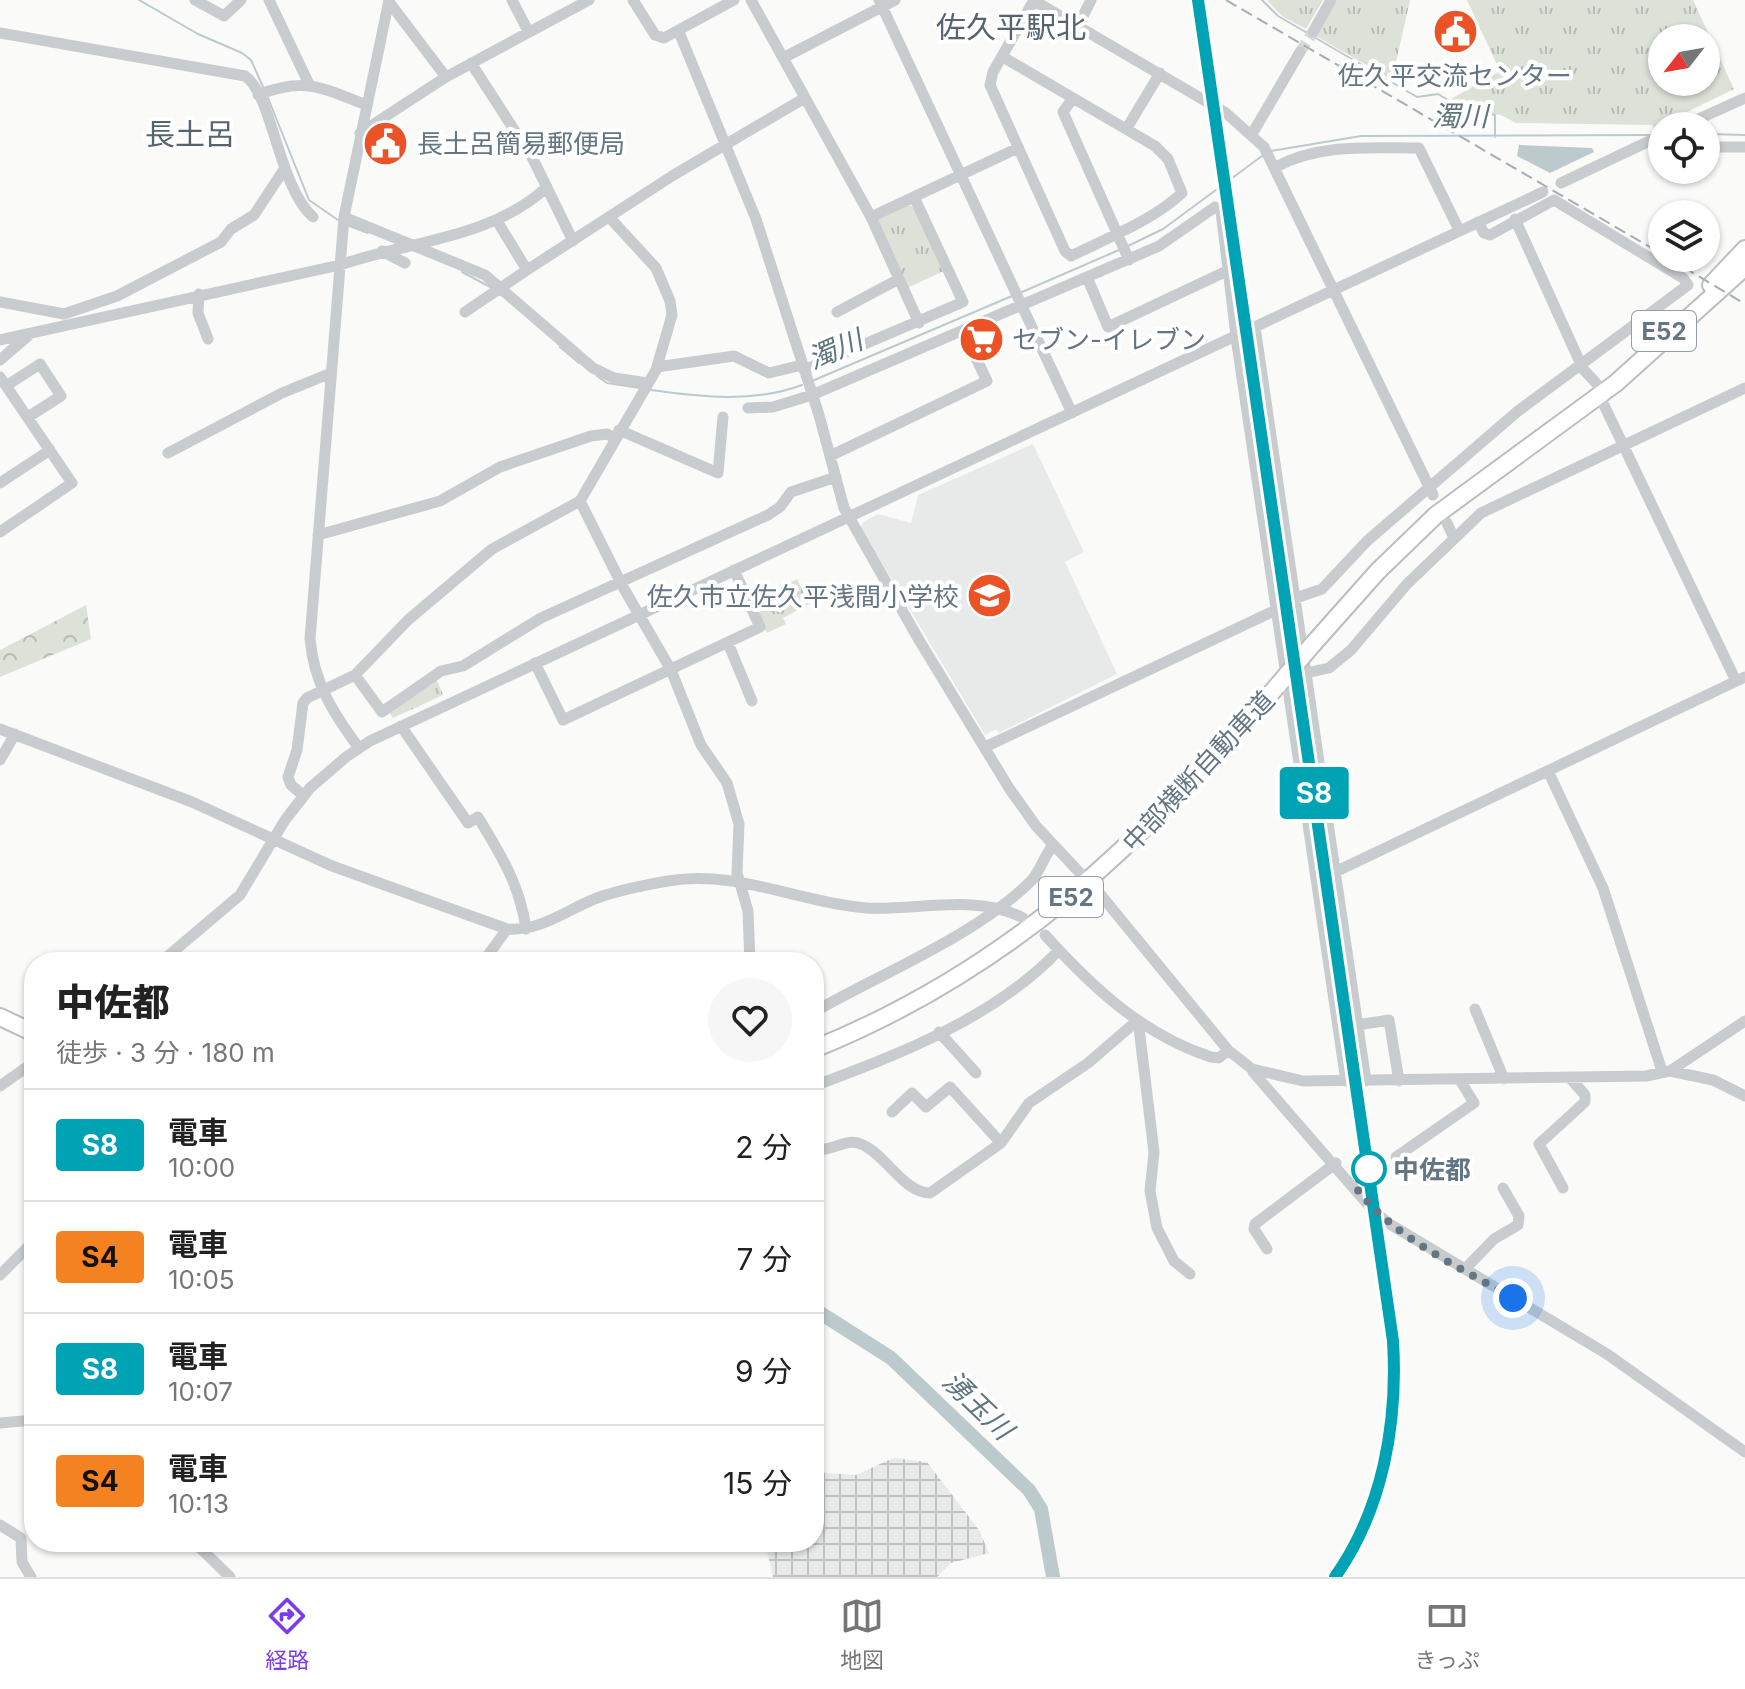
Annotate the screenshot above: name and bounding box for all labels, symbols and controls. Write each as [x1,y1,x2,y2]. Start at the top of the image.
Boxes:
public building icon: 佐久平交流センター [1431,8,1479,56]
district label: 佐久平駅北 [936,9,1086,45]
north arrow [1648,24,1720,96]
map controls [1648,24,1720,272]
place label: 佐久平交流センター [1338,60,1572,91]
water label: 濁川 [1432,99,1491,133]
button: locate [1648,112,1720,184]
district label: 長土呂 [145,116,235,152]
public building icon: 長土呂簡易郵便局 [362,119,410,167]
place label: 長土呂簡易郵便局 [417,128,625,159]
button: layers [1648,200,1720,272]
road number: E52 [1632,311,1696,351]
supermarket icon: セブン-イレブン [957,315,1005,363]
water label: 濁川 [803,321,870,376]
place label: セブン-イレブン [1012,324,1206,355]
school or university icon: 佐久市立佐久平浅間小学校 [966,572,1014,620]
place label: 佐久市立佐久平浅間小学校 [647,581,959,612]
street label: 中部横断自動車道 [1116,684,1280,858]
line badge: S8 [1278,767,1350,819]
text: S8 [1296,776,1332,810]
road number: E52 [1039,877,1103,917]
button: heart [708,978,792,1062]
text: 中佐都 [56,979,170,1025]
text: 徒歩 · 3 分 · 180 m [56,1037,275,1068]
text: 電車 [168,1114,228,1150]
text: S8 [82,1128,118,1162]
text: 2 分 [735,1129,792,1165]
text: 10:00 [168,1152,235,1183]
marker: 中佐都 [1352,1152,1386,1186]
place label: 中佐都 [1393,1154,1471,1185]
text: 電車 [168,1226,228,1262]
text: S4 [81,1240,119,1274]
text: 7 分 [737,1241,792,1277]
text: 10:05 [168,1264,235,1295]
your location [1493,1278,1533,1318]
text: 電車 [168,1338,228,1374]
text: S8 [82,1352,118,1386]
text: 9 分 [735,1353,792,1389]
water label: 湧玉川 [936,1364,1022,1448]
text: 10:07 [168,1376,233,1407]
text: 電車 [168,1450,228,1486]
text: S4 [81,1464,119,1498]
text: 15 分 [723,1465,792,1501]
text: 10:13 [168,1488,229,1519]
tab: 経路 [265,1594,309,1674]
tab: 地図 [840,1594,884,1674]
tab: きっぷ [1415,1594,1480,1674]

